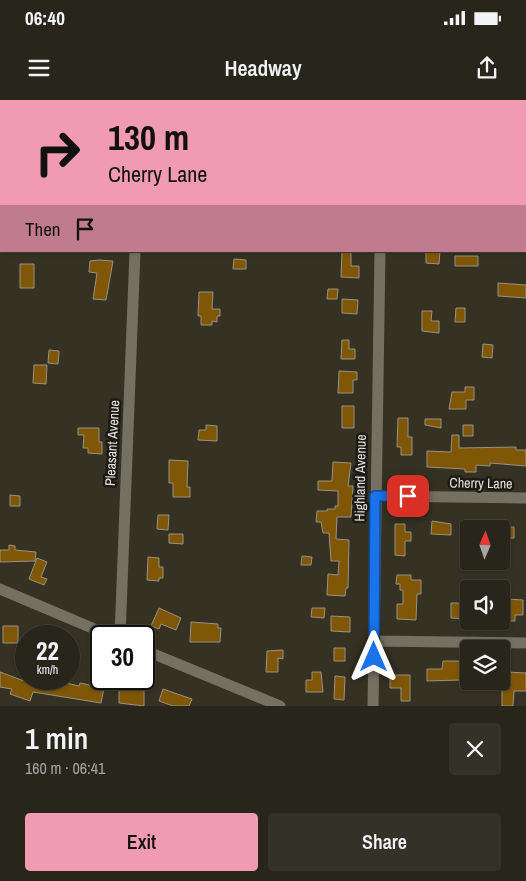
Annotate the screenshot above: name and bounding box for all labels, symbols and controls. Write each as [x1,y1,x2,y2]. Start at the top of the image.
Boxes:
text: 06:40 [25,5,65,31]
text: Headway [224,53,302,83]
icon: menu [25,54,53,82]
icon: share [473,54,501,82]
text: 130 m [108,114,189,161]
icon: right [25,120,90,185]
text: Cherry Lane [108,159,207,189]
icon: arrive [71,215,99,243]
text: Then [25,216,61,242]
street label: Pleasant Avenue [101,400,123,486]
street label: Highland Avenue [350,434,370,522]
street label: Cherry Lane [449,473,513,493]
pin [387,475,429,517]
icon: arrive [394,482,422,510]
north arrow [460,520,510,570]
map controls [460,520,510,690]
button: sound [460,580,510,630]
speed limit sign: 30 [90,625,155,690]
position arrow [347,630,399,682]
text: 22 [36,634,59,668]
button: layers [460,640,510,690]
text: km/h [37,662,58,678]
text: 1 min [25,718,88,758]
button: close [449,723,501,775]
text: 160 m · 06:41 [25,757,105,779]
button: Exit [25,813,258,871]
button: Share [268,813,501,871]

